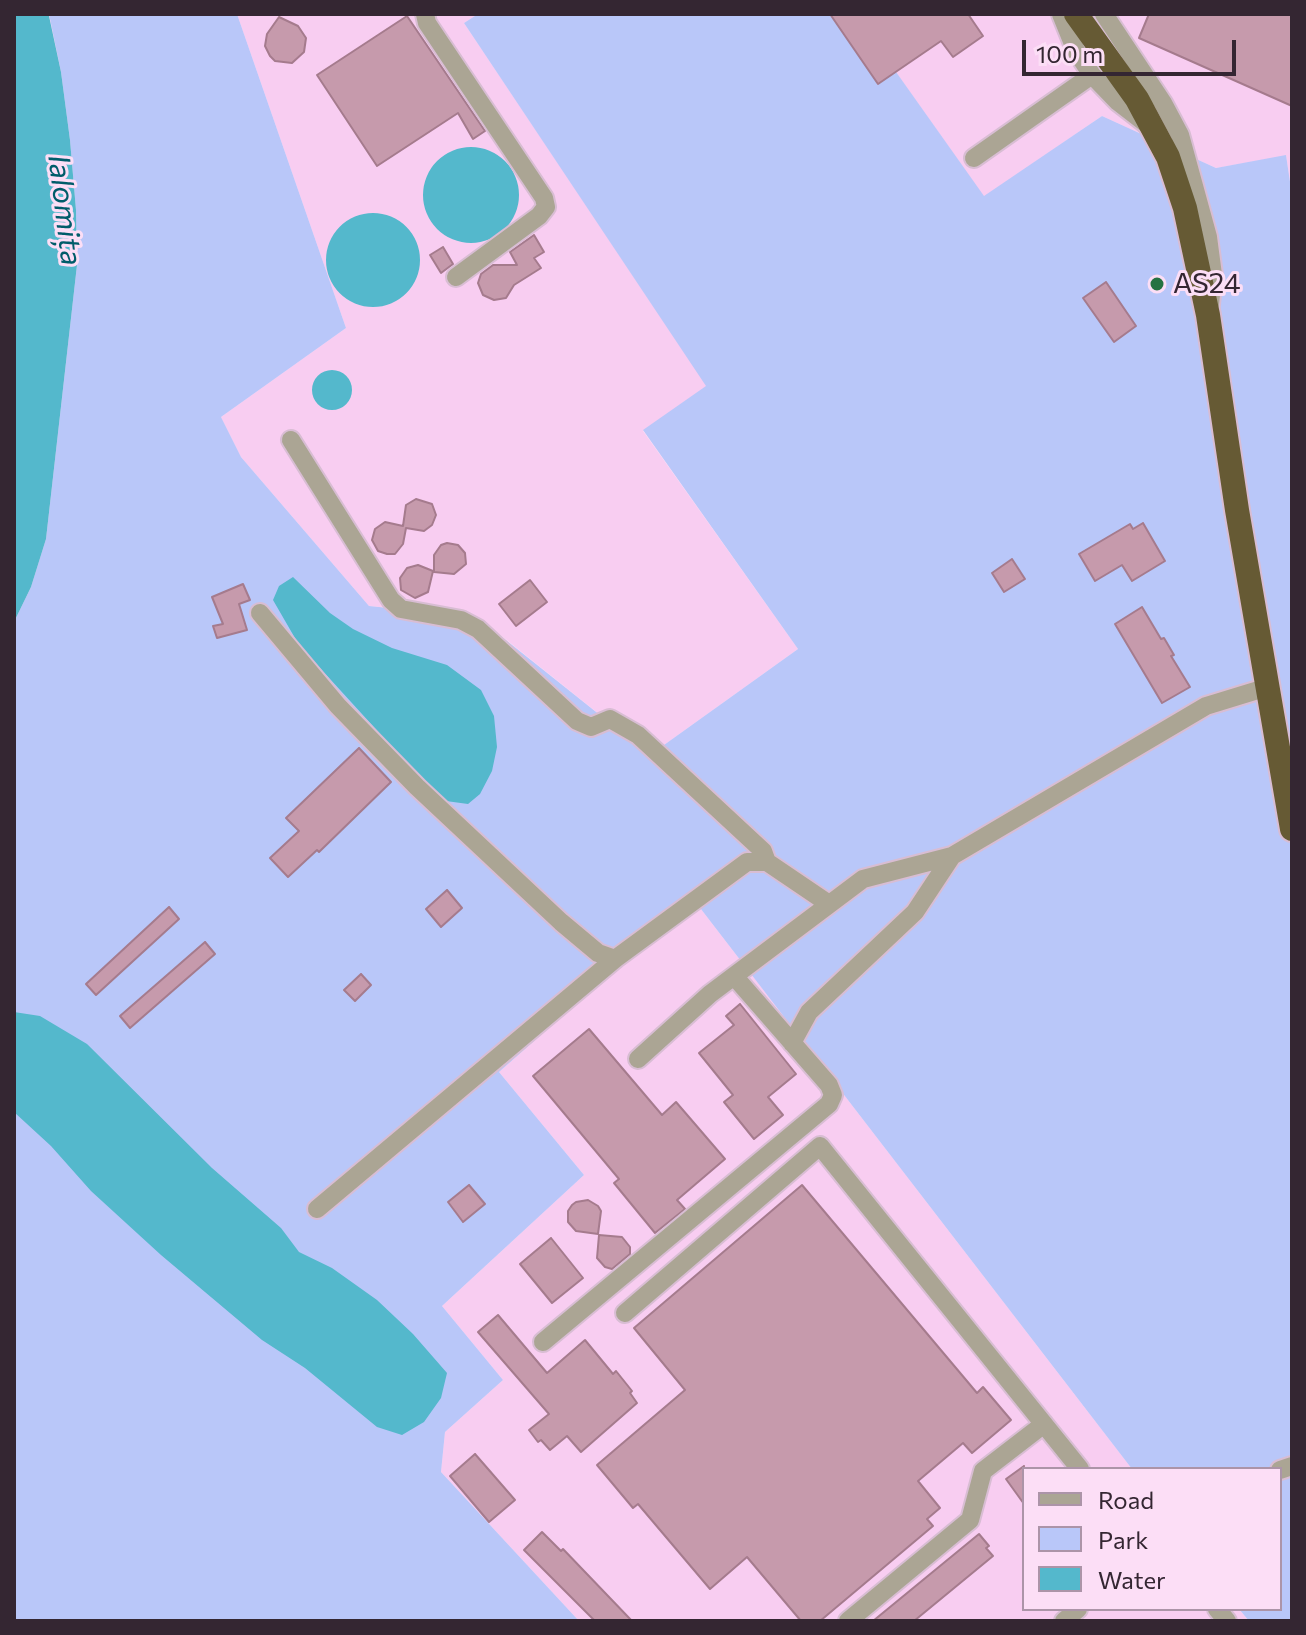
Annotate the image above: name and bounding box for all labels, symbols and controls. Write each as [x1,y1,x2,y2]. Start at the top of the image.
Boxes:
scale bar [1026,24,1240,74]
text: 100 m [1036,39,1103,68]
water label: Ialomița [40,152,90,268]
place label: AS24 [1173,267,1241,301]
marker: AS24 [1148,275,1166,293]
legend [1022,1467,1282,1611]
text: Road [1098,1485,1154,1514]
text: Park [1098,1525,1148,1554]
text: Water [1098,1565,1166,1594]

